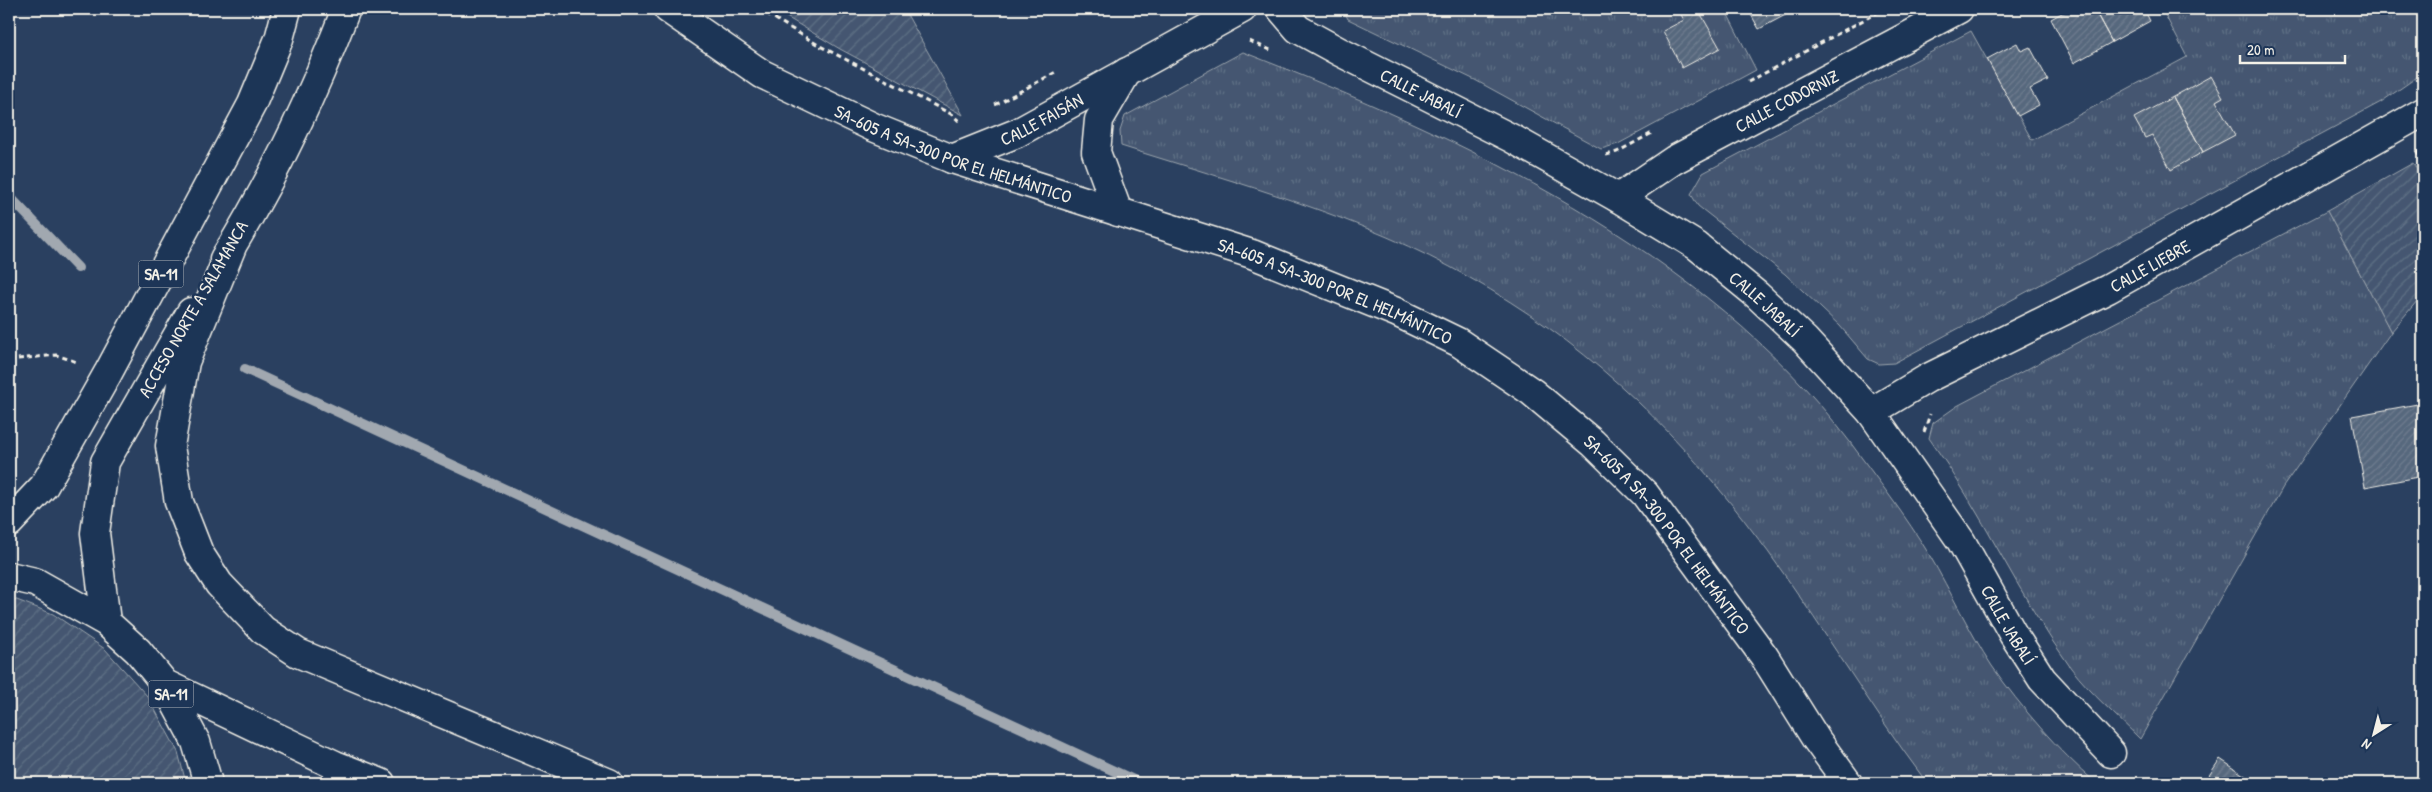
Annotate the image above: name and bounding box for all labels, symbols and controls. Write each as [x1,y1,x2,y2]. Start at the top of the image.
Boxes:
scale bar [2240,32,2344,64]
text: 20 m [2247,39,2274,60]
street label: CALLE JABALÍ [1376,62,1466,124]
street label: CALLE CODORNIZ [1730,63,1843,138]
street label: CALLE FAISÁN [996,87,1087,151]
street label: SA-605 A SA-300 POR EL HELMÁNTICO [831,98,1075,209]
street label: ACCESO NORTE A SALAMANCA [132,216,254,402]
street label: SA-605 A SA-300 POR EL HELMÁNTICO [1215,232,1457,350]
street label: CALLE LIEBRE [2105,233,2194,298]
road number: SA-11 [138,260,184,288]
street label: CALLE JABALÍ [1724,265,1807,343]
street label: SA-605 A SA-300 POR EL HELMÁNTICO [1579,428,1756,639]
street label: CALLE JABALÍ [1975,580,2042,669]
road number: SA-11 [148,681,194,708]
north arrow [2350,710,2400,760]
text: N [2357,735,2375,755]

